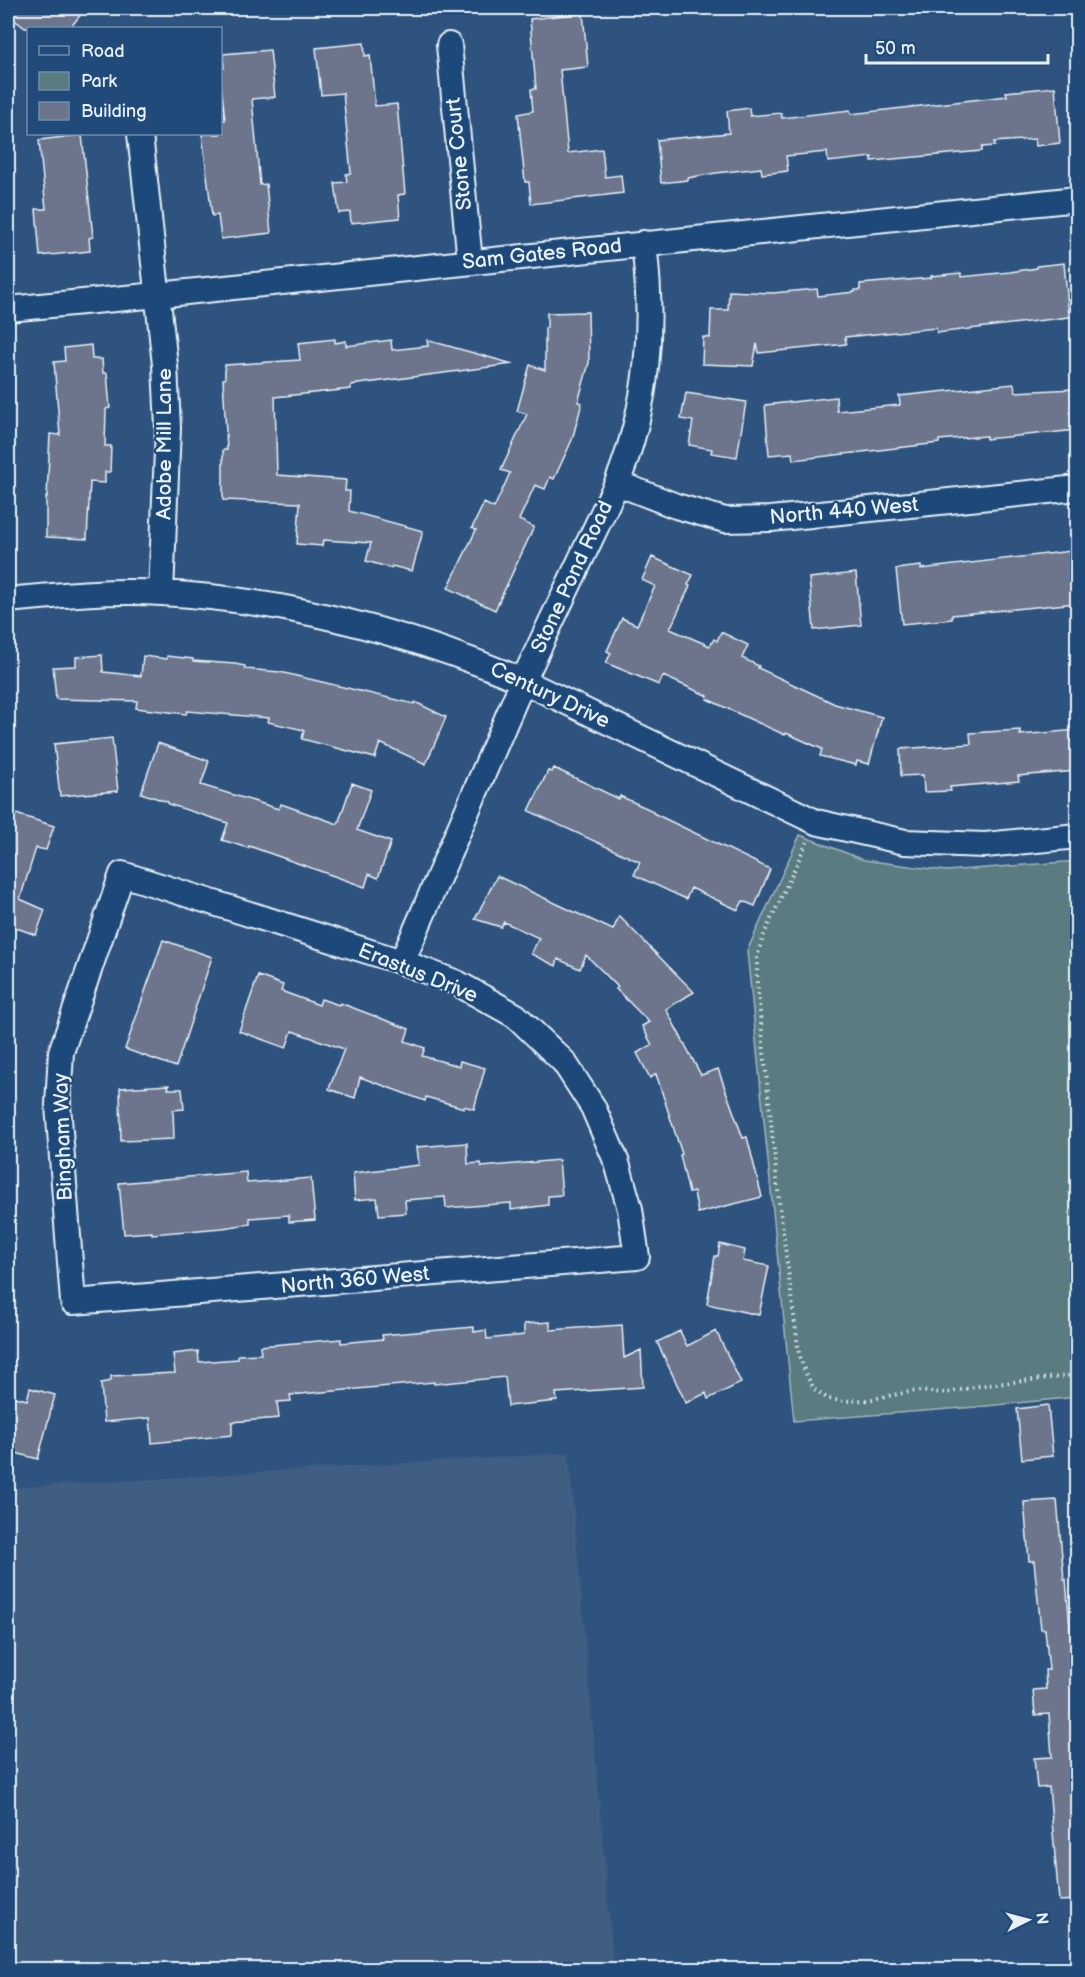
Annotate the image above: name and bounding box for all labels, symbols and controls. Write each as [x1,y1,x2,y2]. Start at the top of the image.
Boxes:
legend [27,27,222,135]
scale bar [866,27,1048,65]
text: 50 m [875,38,916,59]
text: Road [81,41,125,62]
text: Park [81,71,117,92]
street label: Stone Court [441,96,477,212]
text: Building [81,101,147,122]
street label: Sam Gates Road [461,233,623,275]
street label: Adobe Mill Lane [152,368,177,520]
street label: North 440 West [769,492,920,530]
street label: Stone Pond Road [526,497,618,657]
street label: Century Drive [486,656,614,734]
street label: Erastus Drive [355,938,481,1008]
street label: Bingham Way [48,1072,78,1202]
street label: North 360 West [279,1261,431,1299]
north arrow [998,1890,1058,1950]
text: N [1031,1912,1052,1926]

